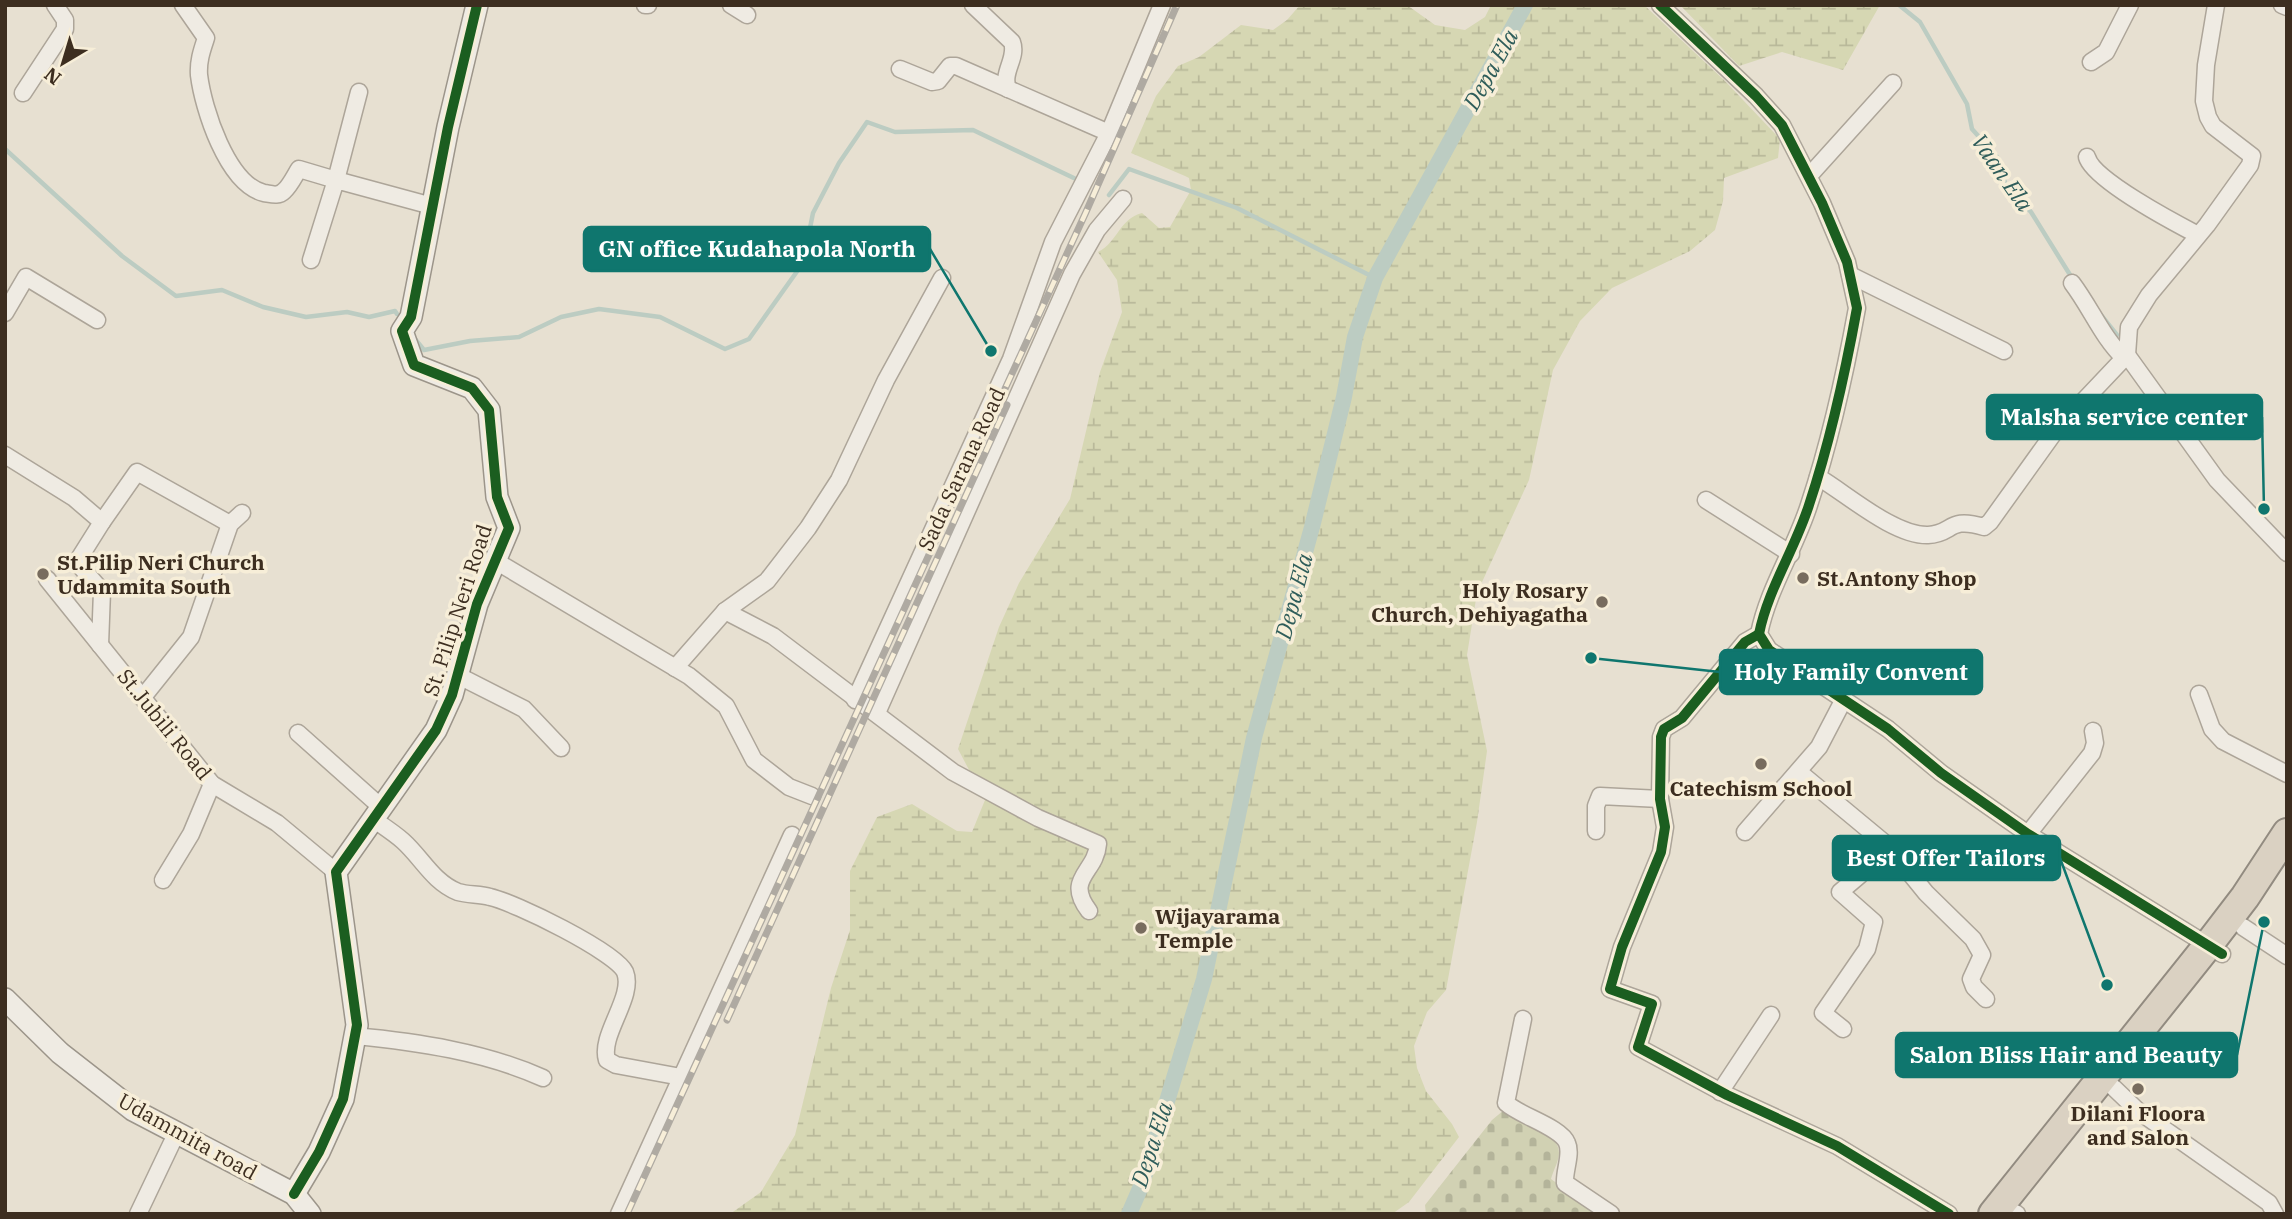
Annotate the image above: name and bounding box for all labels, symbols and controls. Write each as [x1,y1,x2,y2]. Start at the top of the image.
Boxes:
water label: Depa Ela [1455,23,1525,116]
north arrow [28,28,98,98]
text: N [39,62,66,90]
water label: Vaan Ela [1965,127,2041,217]
callout: GN office Kudahapola North [584,227,930,271]
text: GN office Kudahapola North [598,233,916,263]
street label: Sada Sarana Road [911,383,1011,555]
callout: Malsha service center [1987,395,2262,439]
text: Malsha service center [2000,401,2249,431]
street label: St. Pilip Neri Road [416,520,498,700]
place label: St.Pilip Neri Church Udammita South [57,548,265,600]
water label: Depa Ela [1267,549,1319,643]
place label: St.Antony Shop [1817,564,1977,592]
marker: St.Pilip Neri Church Udammita South [35,566,51,582]
marker: St.Antony Shop [1795,570,1811,586]
place label: Holy Rosary Church, Dehiyagatha [1371,576,1588,628]
marker: Holy Rosary Church, Dehiyagatha [1594,594,1610,610]
callout: Holy Family Convent [1720,650,1982,694]
text: Holy Family Convent [1734,656,1968,686]
street label: St.Jubili Road [112,663,219,786]
marker: Catechism School [1753,756,1769,772]
place label: Catechism School [1670,774,1853,802]
callout: Best Offer Tailors [1833,836,2060,880]
text: Best Offer Tailors [1846,842,2046,872]
place label: Wijayarama Temple [1155,902,1280,954]
marker: Wijayarama Temple [1133,920,1149,936]
callout: Salon Bliss Hair and Beauty [1896,1033,2237,1077]
text: Salon Bliss Hair and Beauty [1910,1039,2222,1069]
marker: Dilani Floora and Salon [2130,1081,2146,1097]
street label: Udammita road [113,1086,263,1186]
water label: Depa Ela [1123,1097,1179,1191]
place label: Dilani Floora and Salon [2071,1099,2205,1151]

